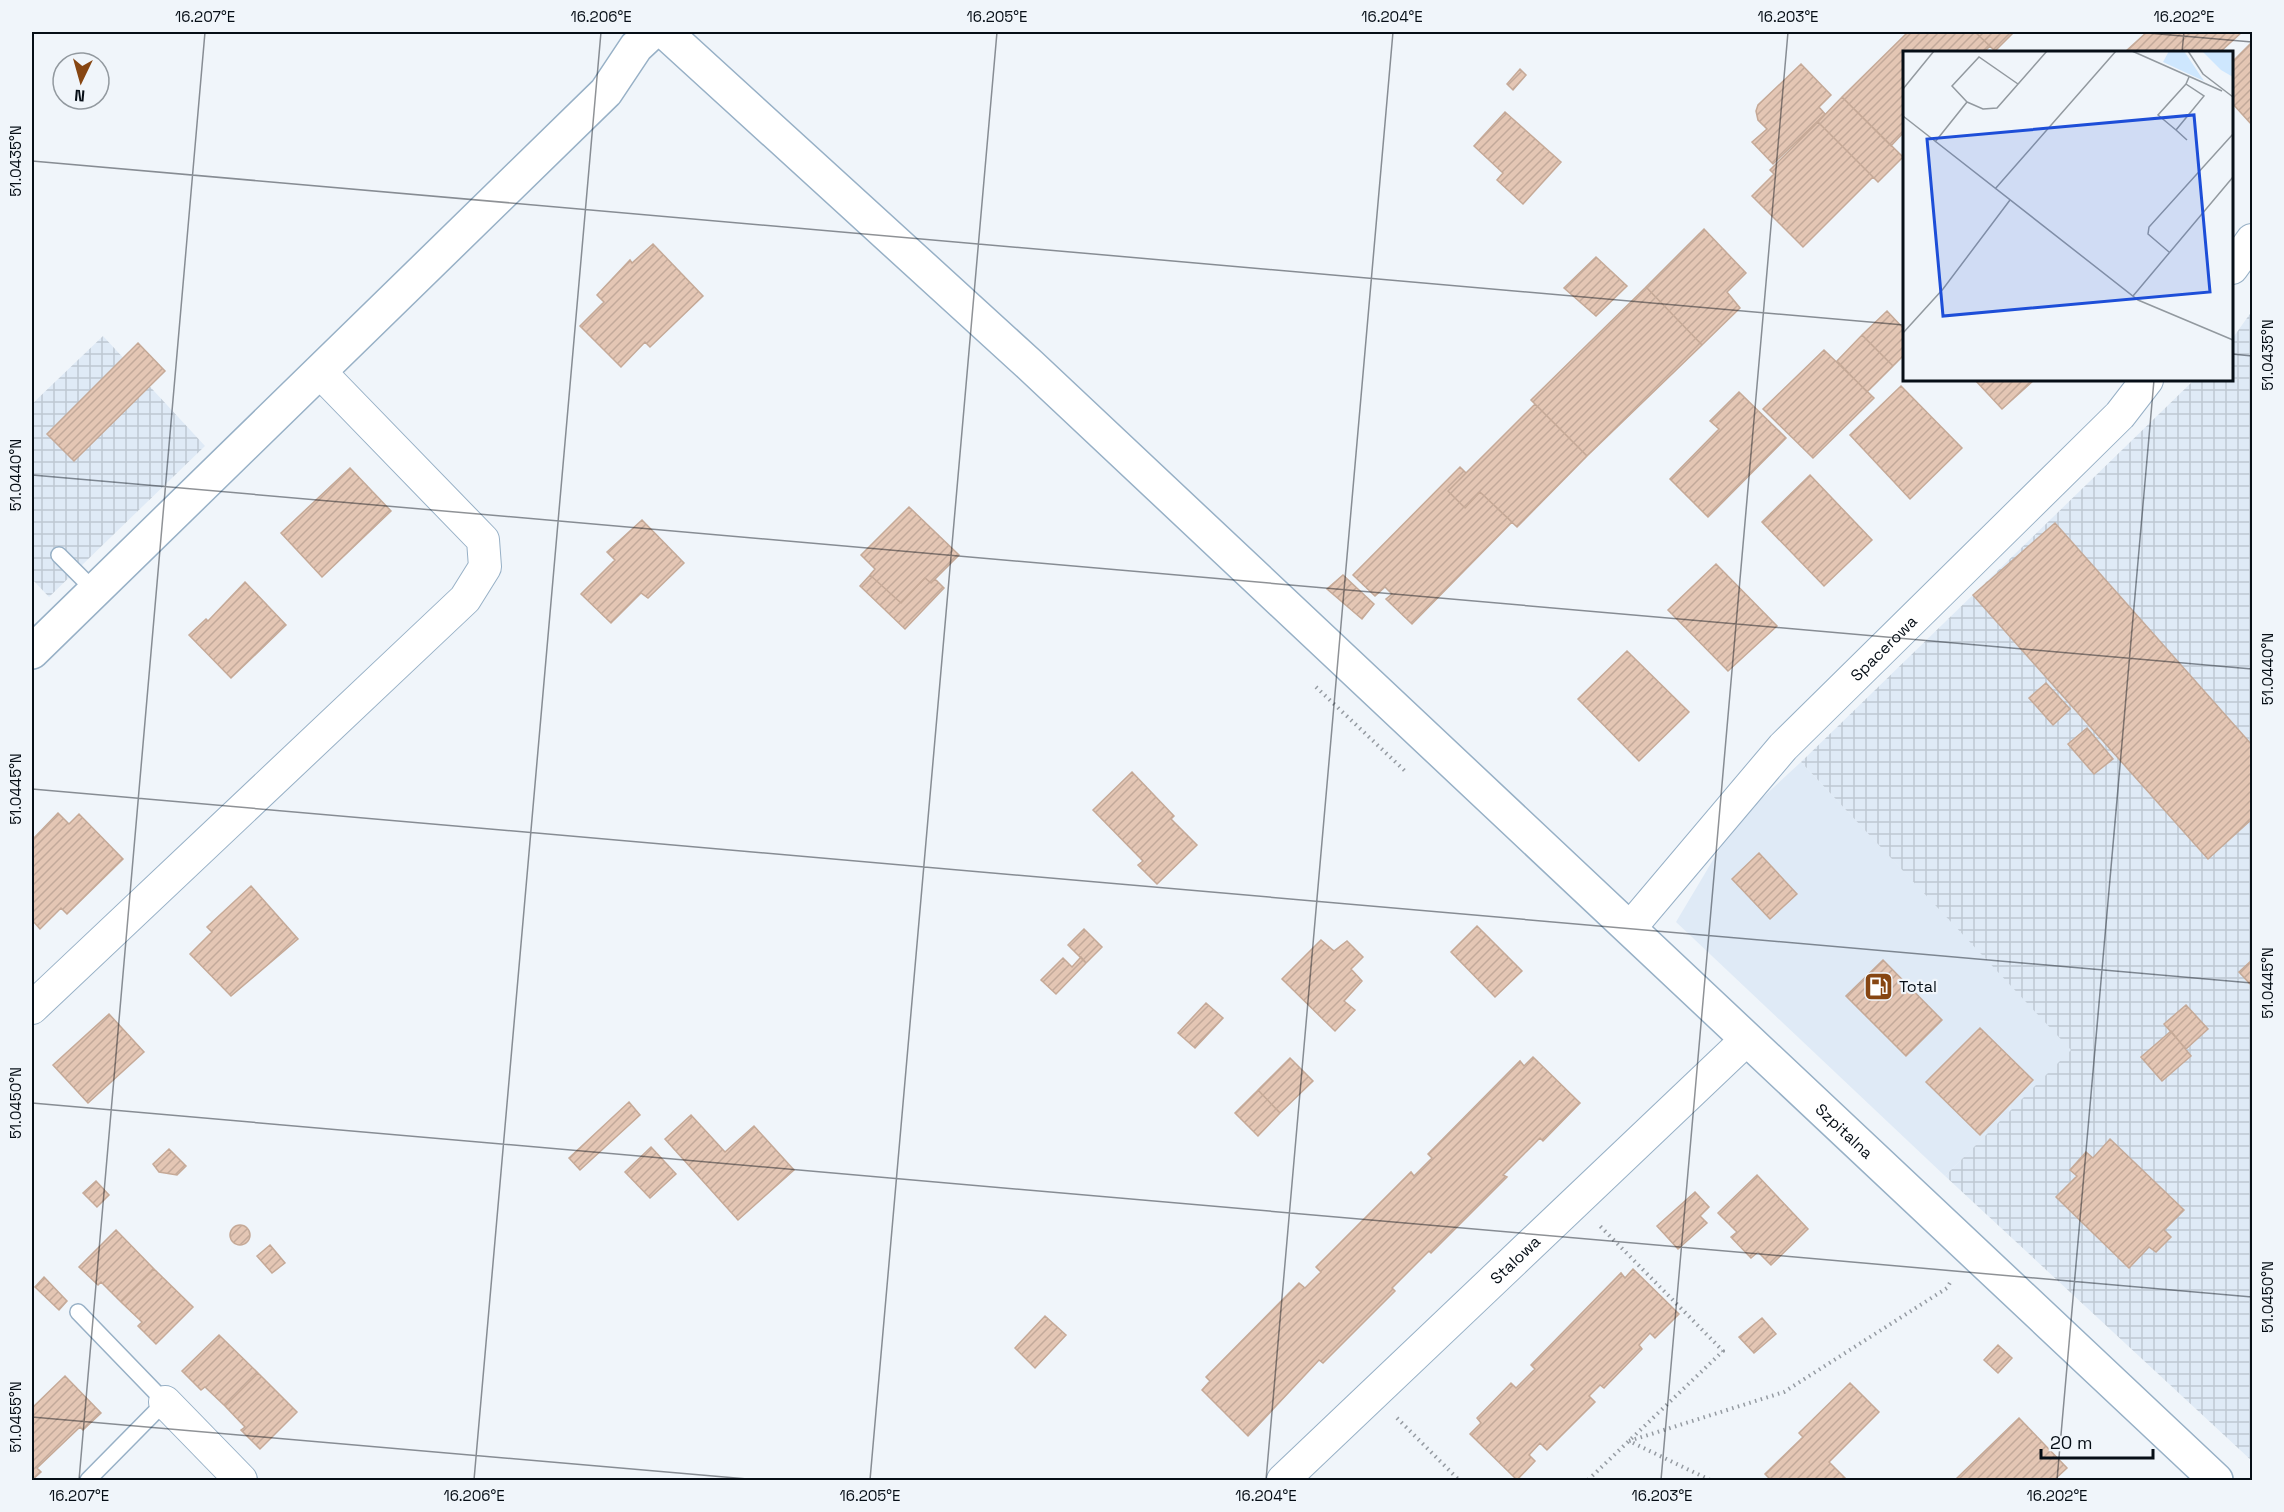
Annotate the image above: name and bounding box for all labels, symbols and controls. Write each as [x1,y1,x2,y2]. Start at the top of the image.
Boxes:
text: 16.207°E [175,7,235,26]
text: 16.206°E [570,7,632,26]
text: 16.205°E [966,7,1028,26]
text: 16.204°E [1361,7,1423,26]
text: 16.203°E [1757,7,1819,26]
text: 16.202°E [2153,7,2215,26]
north arrow [51,51,111,111]
inset map [1903,51,2233,381]
text: N [73,85,86,106]
text: 51.0435°N [6,125,25,197]
text: 51.0435°N [2258,319,2277,391]
text: 51.0440°N [6,439,25,511]
street label: Spacerowa [1846,611,1921,686]
text: 51.0440°N [2258,633,2277,705]
text: 51.0445°N [6,753,25,825]
text: 51.0445°N [2258,947,2277,1019]
fuel station icon: Total [1862,970,1894,1002]
place label: Total [1899,976,1937,997]
text: 51.0450°N [6,1067,25,1139]
street label: Szpitalna [1811,1098,1878,1163]
street label: Stalowa [1485,1231,1545,1288]
text: 51.0450°N [2258,1261,2277,1333]
text: 51.0455°N [6,1381,25,1453]
scale bar [2041,1422,2154,1460]
text: 20 m [2050,1431,2093,1454]
text: 16.207°E [49,1486,109,1505]
text: 16.206°E [443,1486,505,1505]
text: 16.205°E [839,1486,901,1505]
text: 16.204°E [1235,1486,1297,1505]
text: 16.203°E [1631,1486,1693,1505]
text: 16.202°E [2026,1486,2088,1505]

